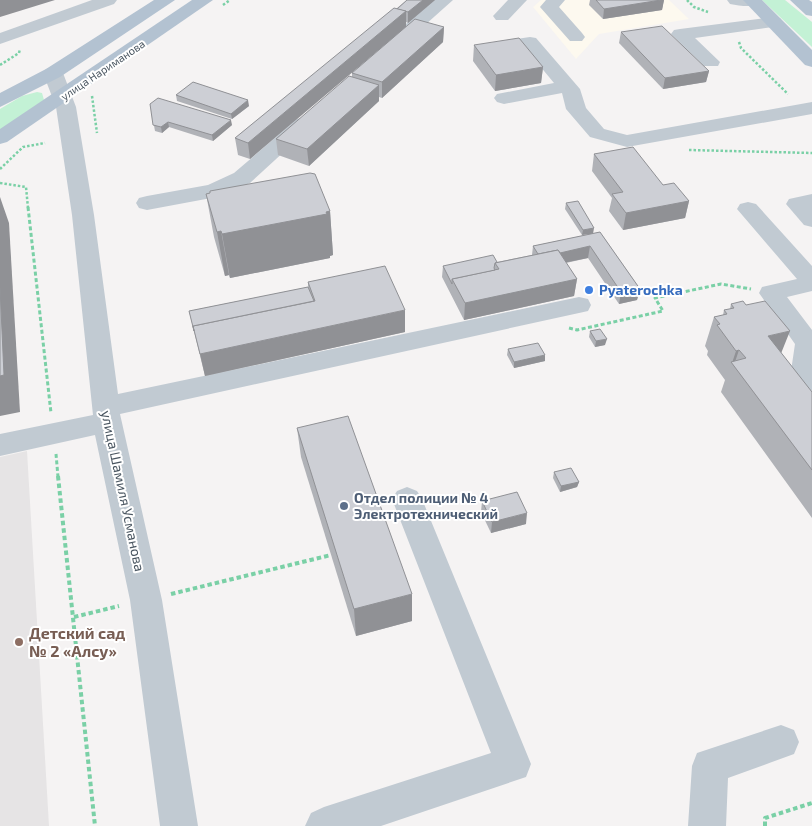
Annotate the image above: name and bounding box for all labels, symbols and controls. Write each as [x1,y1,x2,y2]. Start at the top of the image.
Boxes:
street label: улица Нариманова [58,37,148,103]
place label: Pyaterochka [599,281,683,298]
marker: Pyaterochka [583,284,595,296]
street label: улица Шамиля Усманова [98,409,149,573]
place label: Отдел полиции № 4 Электротехнический [354,489,498,522]
marker: Отдел полиции № 4 Электротехнический [338,500,350,512]
place label: Детский сад № 2 «Алсу» [29,623,125,660]
marker: Детский сад № 2 «Алсу» [13,636,25,648]

